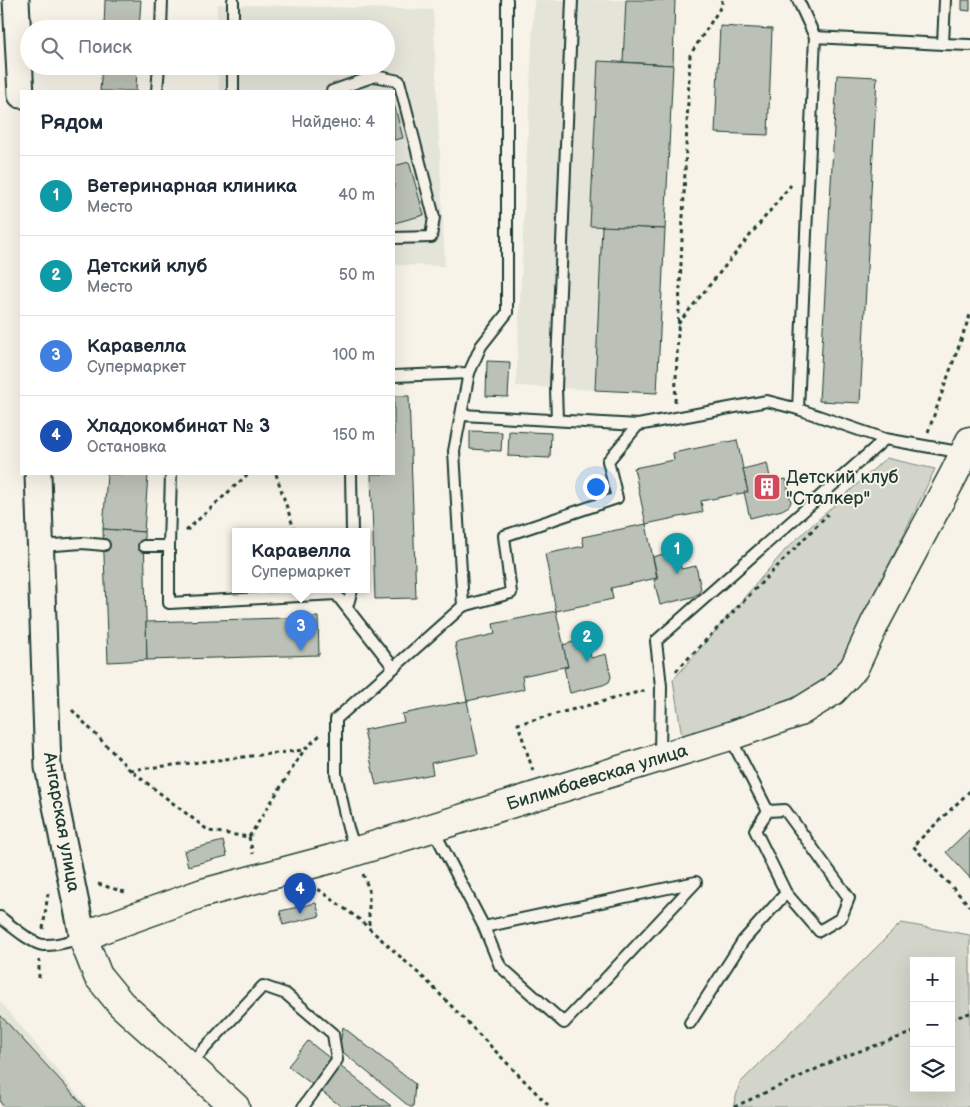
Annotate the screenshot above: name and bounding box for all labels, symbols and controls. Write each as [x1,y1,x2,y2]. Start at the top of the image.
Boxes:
search box [20,20,395,75]
icon: search [38,34,66,62]
text: Поиск [78,36,132,59]
text: Рядом [40,110,103,135]
text: Найдено: 4 [291,113,375,132]
text: Ветеринарная клиника [87,175,297,198]
text: 1 [53,186,59,205]
text: 40 m [338,186,375,205]
text: Место [87,198,133,217]
text: Детский клуб [87,255,207,278]
text: 2 [51,266,61,285]
text: 50 m [339,266,375,285]
text: Место [87,278,133,297]
text: Каравелла [87,335,186,358]
text: 3 [51,346,61,365]
text: 100 m [332,346,375,365]
text: Супермаркет [87,358,186,377]
text: Хладокомбинат № 3 [87,415,270,438]
text: 4 [51,426,61,445]
text: 150 m [333,426,375,445]
text: Остановка [87,438,166,457]
place label: Детский клуб "Сталкер" [786,467,898,509]
building icon: Детский клуб "Сталкер" [752,472,782,502]
your location [583,474,609,500]
popup [232,528,370,593]
pin: 1 [661,533,693,574]
text: Каравелла [251,540,351,563]
text: Супермаркет [251,563,351,582]
pin: 3 [285,610,317,651]
pin: 2 [571,621,603,662]
street label: Билимбаевская улица [504,740,690,815]
street label: Ангарская улица [39,749,84,894]
pin: 4 [284,873,316,914]
map controls [910,957,955,1092]
button: + [910,957,955,1002]
button: − [910,1002,955,1047]
button: layers [910,1047,955,1092]

